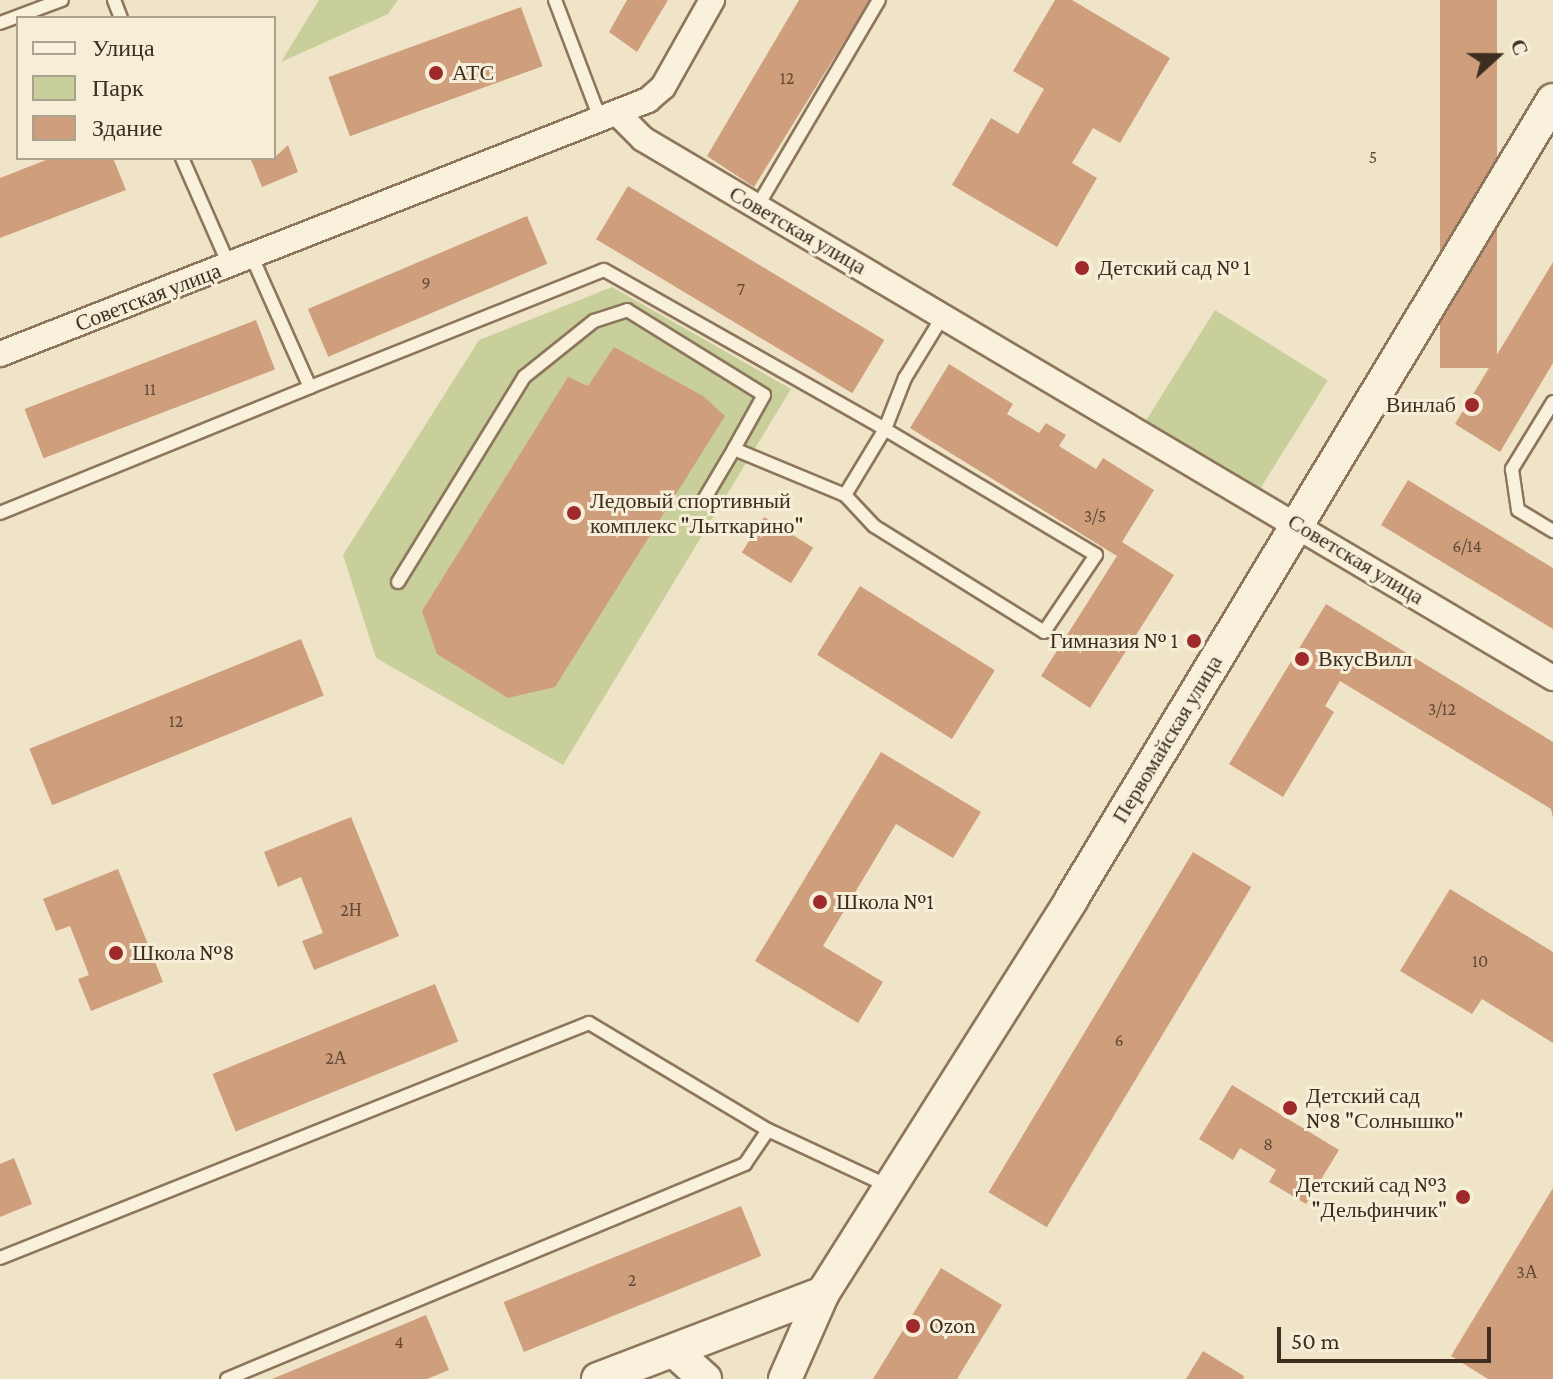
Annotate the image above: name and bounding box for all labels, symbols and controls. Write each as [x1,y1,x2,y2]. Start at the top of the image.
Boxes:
legend [16,16,276,160]
north arrow [1457,16,1537,96]
text: Улица [92,34,155,61]
text: С [1505,35,1534,59]
place label: АТС [452,60,494,86]
marker: АТС [427,64,445,82]
house number: 12 [780,67,794,89]
text: Парк [92,74,144,101]
text: Здание [92,114,163,141]
house number: 5 [1369,146,1377,168]
street label: Советская улица [725,180,871,280]
place label: Детский сад № 1 [1098,255,1251,281]
street label: Советская улица [71,257,225,337]
marker: Детский сад № 1 [1073,259,1091,277]
house number: 9 [421,272,431,294]
house number: 7 [737,278,745,300]
house number: 11 [144,378,156,400]
place label: Винлаб [1386,392,1456,418]
marker: Винлаб [1463,396,1481,414]
place label: Ледовый спортивный комплекс "Лыткарино" [590,487,804,538]
marker: Ледовый спортивный комплекс "Лыткарино" [565,504,583,522]
house number: 3/5 [1084,505,1106,527]
street label: Советская улица [1283,508,1429,610]
house number: 6/14 [1452,535,1482,557]
place label: Гимназия № 1 [1050,628,1178,654]
marker: Гимназия № 1 [1185,632,1203,650]
place label: ВкусВилл [1318,646,1412,672]
street label: Первомайская улица [1106,650,1228,828]
marker: ВкусВилл [1293,650,1311,668]
house number: 3/12 [1428,698,1456,720]
house number: 12 [169,710,183,732]
place label: Школа №1 [836,889,934,915]
marker: Школа №1 [811,893,829,911]
house number: 2Н [340,899,362,921]
place label: Школа №8 [132,940,234,966]
marker: Школа №8 [107,944,125,962]
house number: 10 [1472,950,1488,972]
house number: 6 [1114,1029,1124,1051]
house number: 2А [325,1047,347,1069]
place label: Детский сад №8 "Солнышко" [1306,1082,1463,1134]
marker: Детский сад №8 "Солнышко" [1281,1099,1299,1117]
house number: 8 [1263,1133,1273,1155]
place label: Детский сад №3 "Дельфинчик" [1296,1171,1447,1222]
marker: Детский сад №3 "Дельфинчик" [1454,1188,1472,1206]
house number: 3А [1516,1261,1538,1283]
house number: 2 [628,1269,636,1291]
scale bar [1281,1311,1495,1361]
place label: Ozon [929,1313,976,1339]
marker: Ozon [904,1317,922,1335]
text: 50 m [1291,1327,1340,1354]
house number: 4 [394,1331,404,1353]

